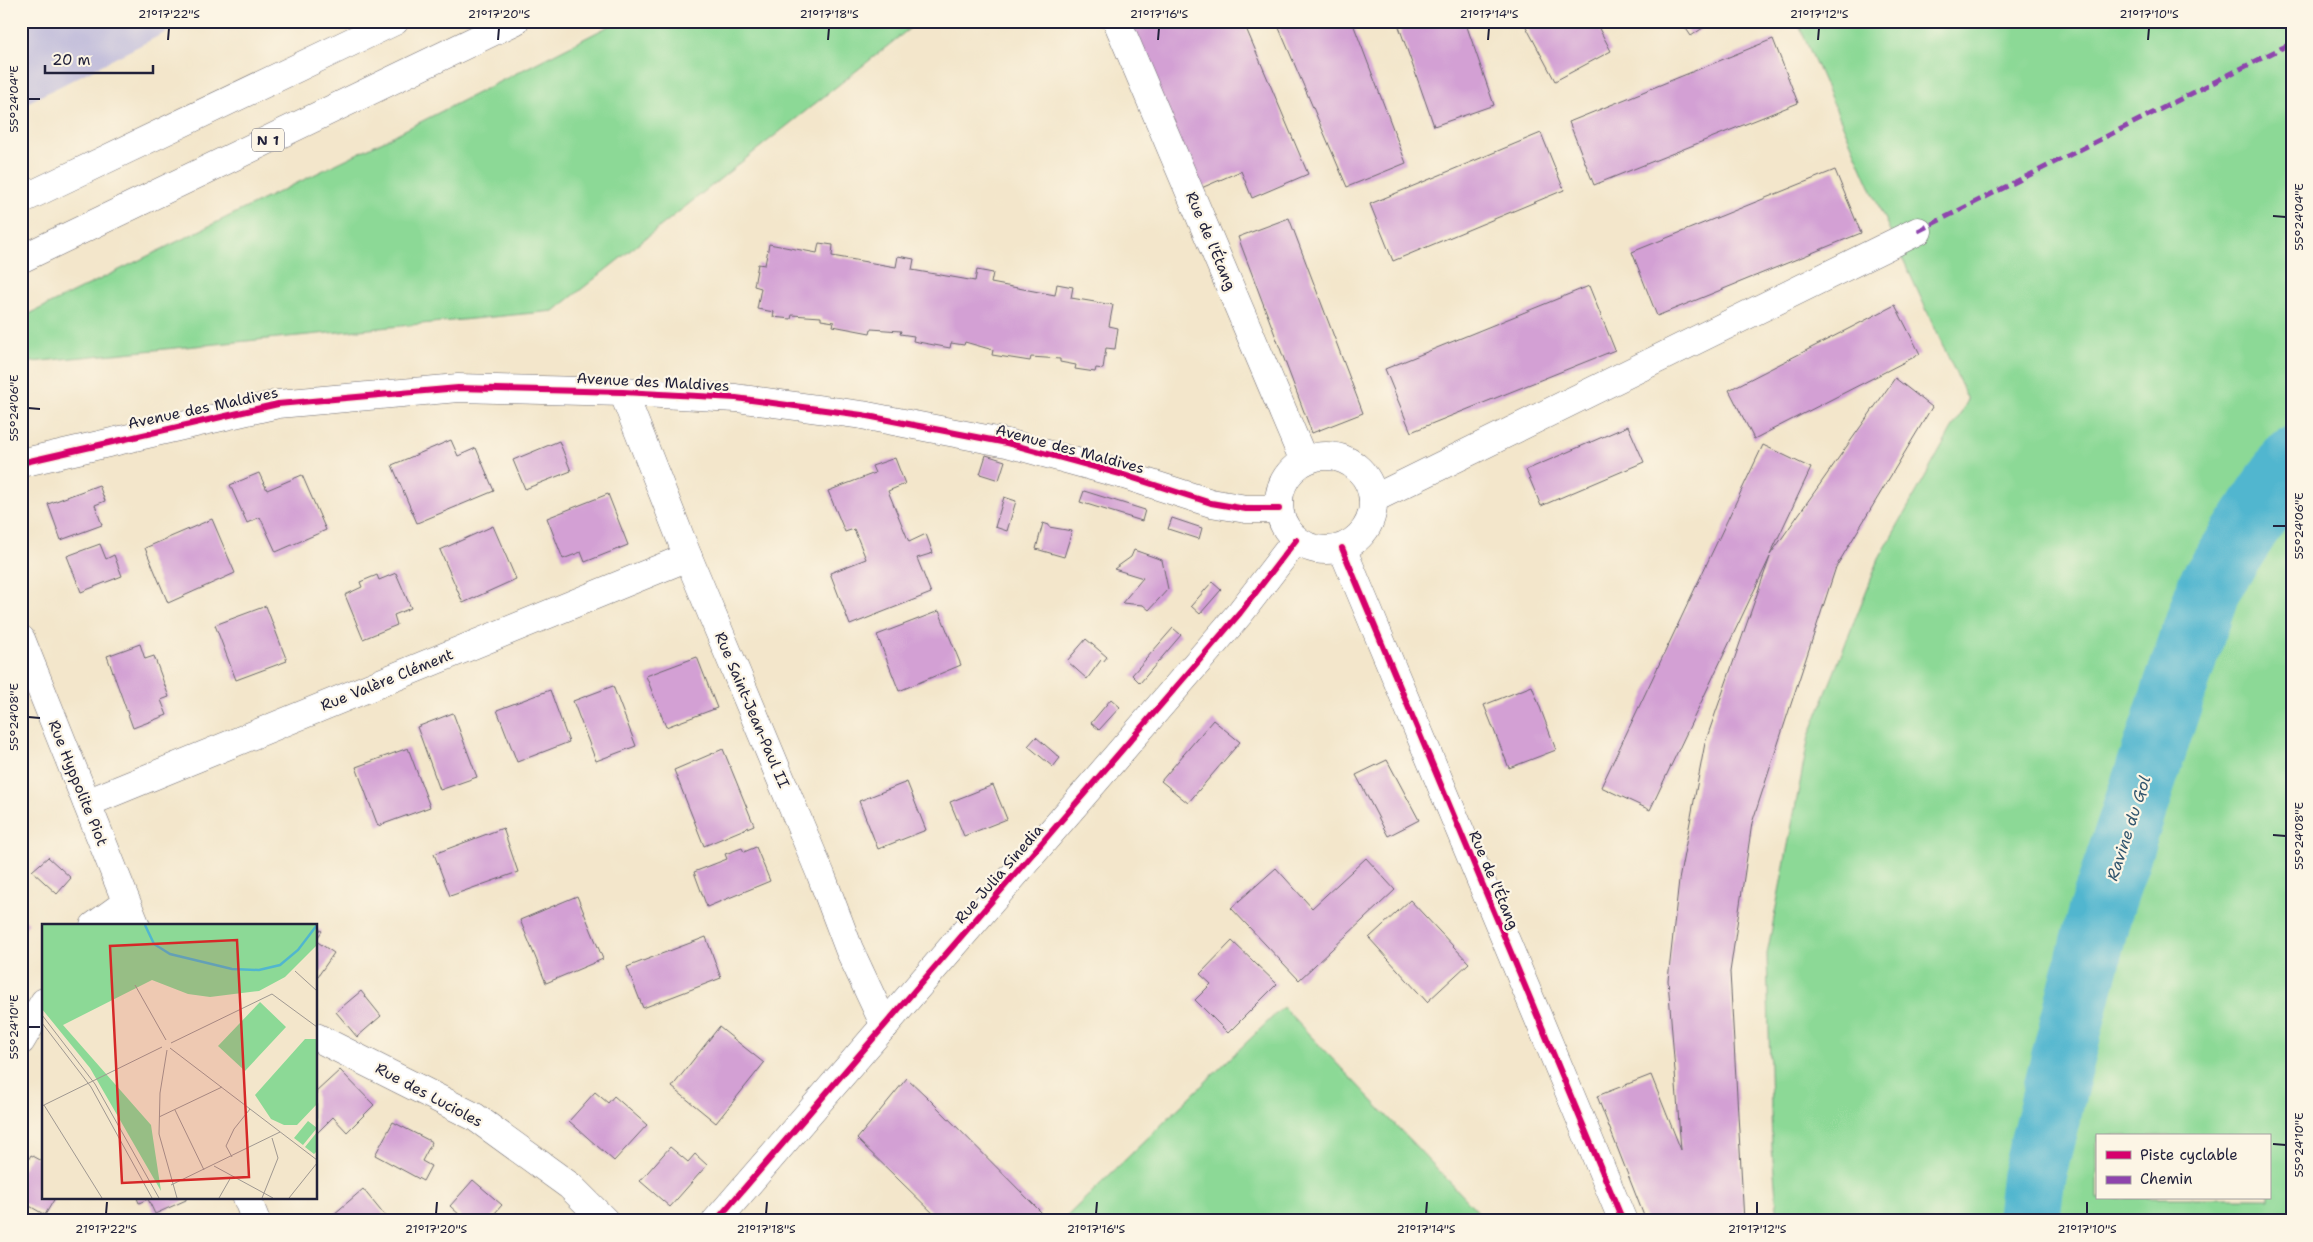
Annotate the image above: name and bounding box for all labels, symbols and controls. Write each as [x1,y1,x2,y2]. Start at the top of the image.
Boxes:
text: 21°17'22"S [138,6,200,22]
text: 21°17'20"S [468,6,530,22]
text: 21°17'18"S [799,6,859,22]
text: 21°17'16"S [1130,6,1189,22]
text: 21°17'14"S [1460,6,1519,22]
text: 21°17'12"S [1790,6,1849,22]
text: 21°17'10"S [2119,6,2179,22]
scale bar [45,42,152,74]
text: 20 m [52,50,91,70]
text: 55°24'04"E [6,65,22,133]
road number: N 1 [252,128,284,152]
text: 55°24'04"E [2291,183,2307,251]
street label: Rue de l'Étang [1181,188,1242,293]
street label: Avenue des Maldives [576,368,730,396]
text: 55°24'06"E [6,374,22,442]
street label: Avenue des Maldives [126,382,280,434]
street label: Avenue des Maldives [993,420,1147,478]
text: 55°24'06"E [2291,492,2307,560]
street label: Rue Saint-Jean-Paul II [710,629,794,791]
street label: Rue Valère Clément [318,644,456,716]
text: 55°24'08"E [6,683,22,751]
street label: Rue Hyppolite Piot [44,717,112,849]
water label: Ravine du Gol [2102,773,2155,883]
text: 55°24'08"E [2291,802,2307,870]
street label: Rue Julia Sinedia [950,820,1048,928]
street label: Rue de l'Étang [1464,827,1525,932]
inset map [42,924,318,1200]
text: 55°24'10"E [6,995,22,1059]
street label: Rue des Lucioles [372,1058,486,1132]
text: 55°24'10"E [2291,1113,2307,1177]
legend [2096,1134,2270,1200]
text: Piste cyclable [2140,1145,2238,1165]
text: Chemin [2140,1169,2193,1189]
text: 21°17'22"S [75,1221,137,1237]
text: 21°17'20"S [405,1221,467,1237]
text: 21°17'18"S [736,1221,796,1237]
text: 21°17'16"S [1067,1221,1126,1237]
text: 21°17'14"S [1397,1221,1456,1237]
text: 21°17'12"S [1728,1221,1787,1237]
text: 21°17'10"S [2057,1221,2117,1237]

